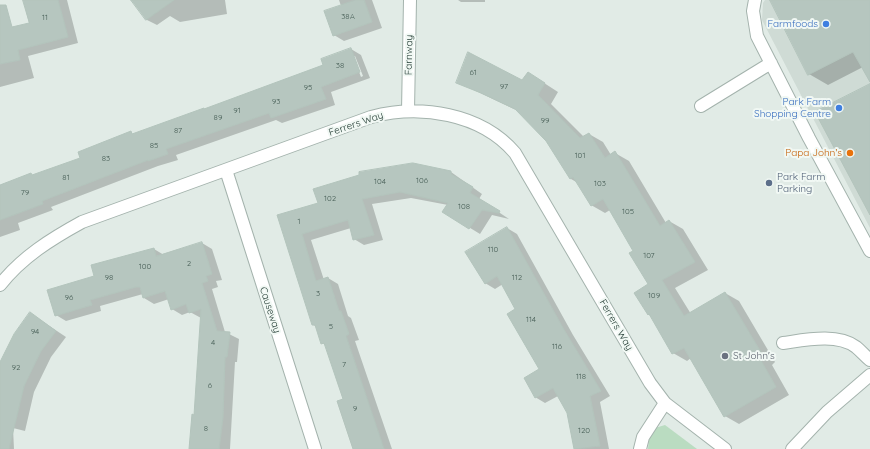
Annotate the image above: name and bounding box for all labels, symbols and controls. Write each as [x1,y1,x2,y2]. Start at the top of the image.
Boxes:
house number: 38A [341,12,355,22]
house number: 11 [42,13,48,23]
place label: Farmfoods [767,18,818,30]
marker: Farmfoods [821,19,831,29]
street label: Farnway [403,35,415,75]
house number: 38 [336,61,344,71]
house number: 61 [469,68,477,78]
house number: 97 [500,82,508,92]
house number: 95 [304,83,312,93]
place label: Park Farm Shopping Centre [754,96,831,120]
house number: 93 [272,97,280,107]
marker: Park Farm Shopping Centre [834,103,844,113]
house number: 91 [233,106,241,116]
street label: Ferrers Way [327,109,385,139]
house number: 89 [214,113,222,123]
house number: 99 [541,116,549,126]
house number: 87 [174,126,182,136]
house number: 85 [150,141,158,151]
place label: Papa John's [785,147,842,159]
marker: Papa John's [845,148,855,158]
house number: 101 [575,151,585,161]
house number: 83 [102,154,110,164]
place label: Park Farm Parking [777,171,825,194]
house number: 81 [62,173,70,183]
house number: 106 [416,176,428,186]
house number: 104 [374,177,386,187]
marker: Park Farm Parking [764,178,774,188]
house number: 103 [594,179,606,189]
house number: 79 [21,188,29,198]
house number: 102 [324,194,336,204]
house number: 108 [458,202,470,212]
house number: 105 [622,207,634,217]
house number: 1 [298,217,300,227]
house number: 110 [488,245,498,255]
house number: 107 [643,251,655,261]
house number: 2 [187,259,191,269]
house number: 100 [139,262,151,272]
house number: 98 [105,273,113,283]
house number: 112 [512,273,522,283]
street label: Causeway [257,285,283,335]
house number: 3 [316,289,320,299]
house number: 109 [648,291,660,301]
house number: 96 [65,293,73,303]
street label: Ferrers Way [597,297,635,353]
house number: 114 [526,315,536,325]
house number: 5 [329,322,333,332]
house number: 94 [31,327,39,337]
house number: 4 [211,338,215,348]
house number: 116 [552,342,562,352]
place label: St John's [733,350,775,362]
marker: St John's [720,351,730,361]
house number: 7 [342,360,346,370]
house number: 92 [12,363,20,373]
house number: 118 [576,372,586,382]
house number: 6 [208,381,212,391]
house number: 9 [353,404,357,414]
house number: 8 [204,424,208,434]
house number: 120 [578,426,590,436]

